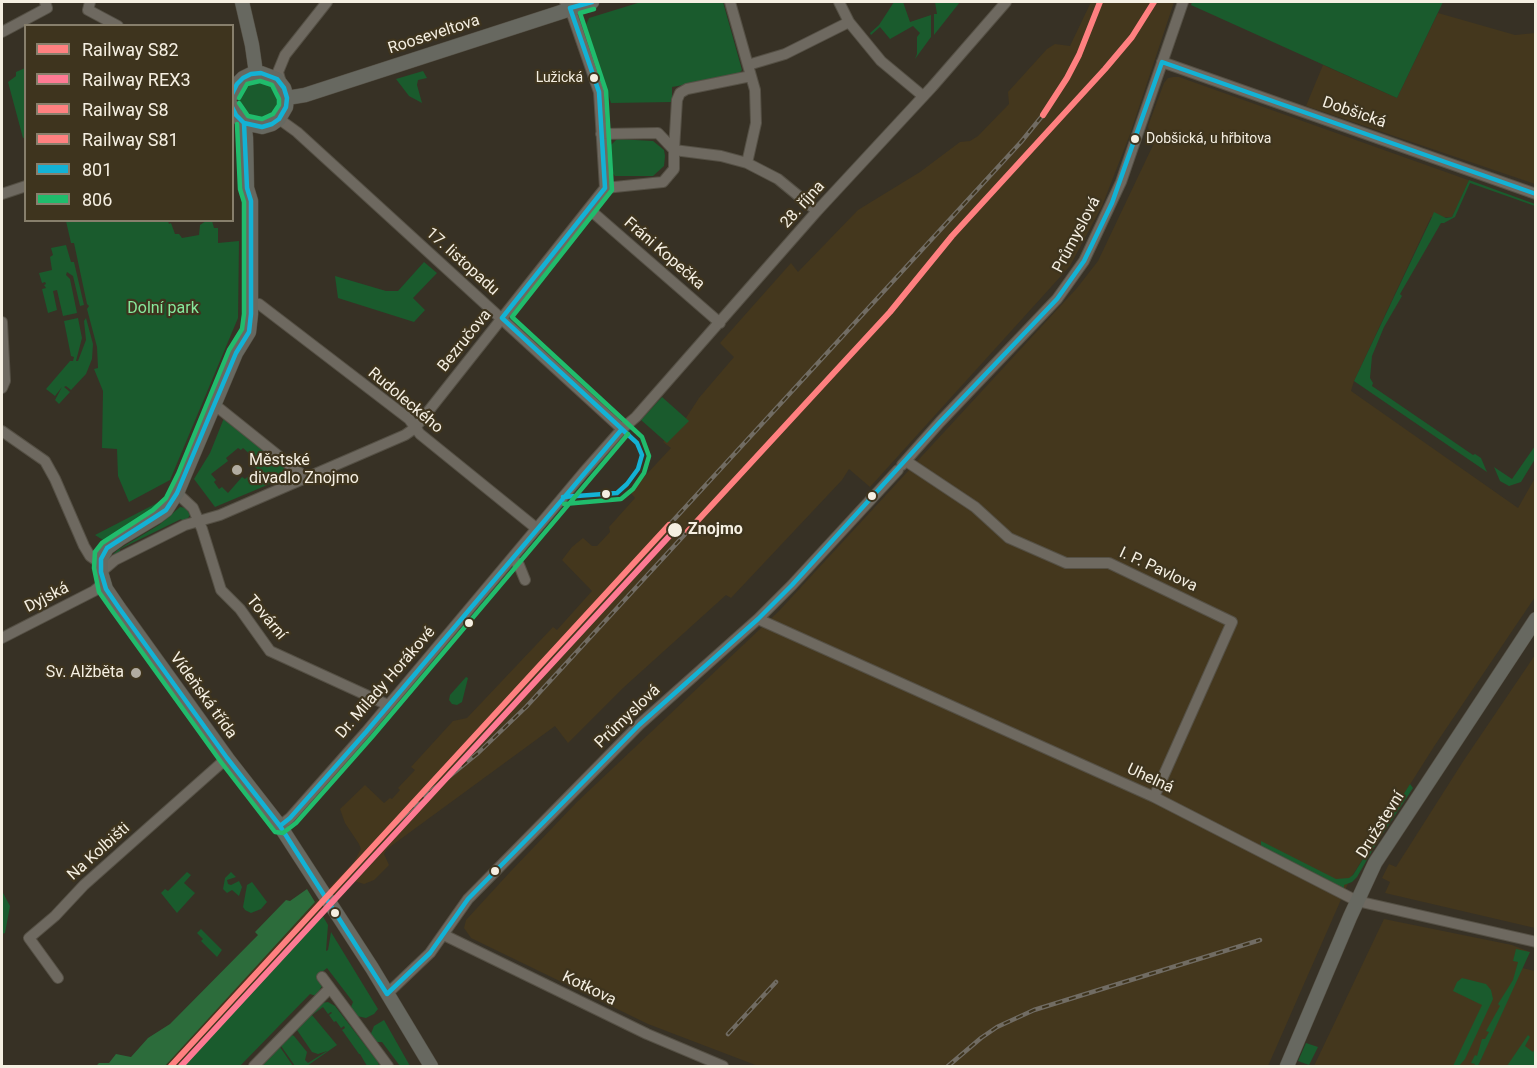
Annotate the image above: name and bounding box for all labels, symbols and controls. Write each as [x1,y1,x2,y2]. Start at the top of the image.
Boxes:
street label: Rooseveltova [386,11,482,59]
legend [24,24,234,222]
text: Railway S82 [82,39,179,60]
text: Railway REX3 [82,69,191,90]
place label: Lužická [536,70,583,86]
marker: Lužická [588,72,600,84]
street label: Dobšická [1320,93,1388,133]
text: Railway S8 [82,99,169,120]
text: Railway S81 [82,129,179,150]
place label: Dobšická, u hřbitova [1146,131,1271,147]
marker: Dobšická, u hřbitova [1129,133,1141,145]
text: 801 [82,159,112,180]
street label: 28. října [777,177,829,233]
text: 806 [82,189,112,210]
street label: Průmyslová [1049,194,1105,276]
street label: Fráni Kopečka [620,214,708,294]
street label: 17. listopadu [421,224,503,300]
park label: Dolní park [127,299,199,319]
street label: Bezručova [434,306,496,376]
street label: Rudoleckého [364,364,446,438]
place label: Městské divadlo Znojmo [249,451,359,489]
marker: Městské divadlo Znojmo [230,463,244,477]
unlabelled marker [600,488,612,500]
unlabelled marker [866,490,878,502]
place label: Znojmo [688,520,743,540]
marker: Znojmo [666,521,684,539]
street label: I. P. Pavlova [1116,544,1200,596]
street label: Dyjská [22,579,72,617]
street label: Tovární [242,592,290,644]
unlabelled marker [463,617,475,629]
street label: Dr. Milady Horákové [332,623,440,743]
street label: Vídeňská třída [165,649,241,743]
place label: Sv. Alžběta [46,663,124,683]
marker: Sv. Alžběta [129,666,143,680]
street label: Průmyslová [591,681,665,753]
street label: Uhelná [1124,760,1176,798]
street label: Družstevní [1353,788,1409,862]
street label: Na Kolbišti [64,819,134,885]
unlabelled marker [489,865,501,877]
unlabelled marker [329,907,341,919]
street label: Kotkova [559,968,619,1010]

